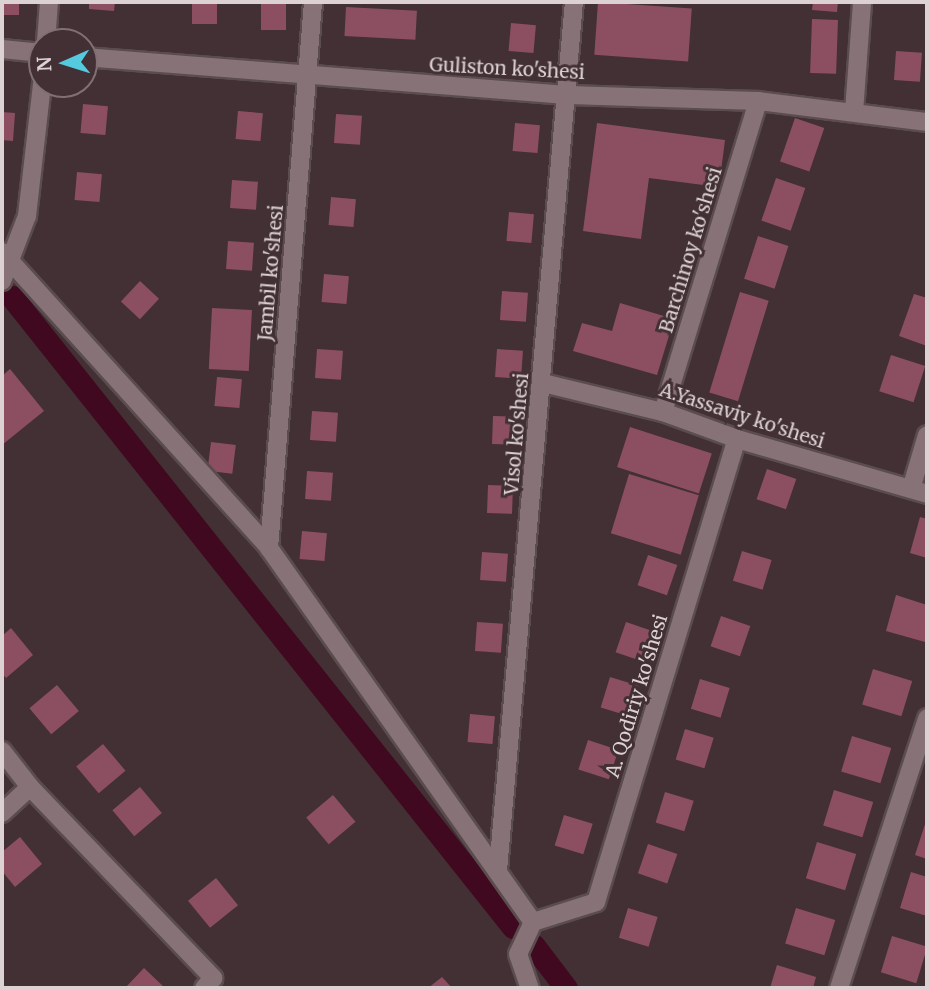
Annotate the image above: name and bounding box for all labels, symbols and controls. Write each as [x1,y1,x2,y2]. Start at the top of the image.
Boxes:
north arrow [28,28,98,98]
street label: Guliston ko'shesi [429,54,585,84]
text: N [32,56,56,72]
street label: Barchinoy ko'shesi [655,164,727,336]
street label: Jambil ko'shesi [254,204,288,342]
street label: Visol ko'shesi [500,372,534,496]
street label: A.Yassaviy ko'shesi [657,379,827,453]
street label: A. Qodiriy ko'shesi [601,612,673,780]

